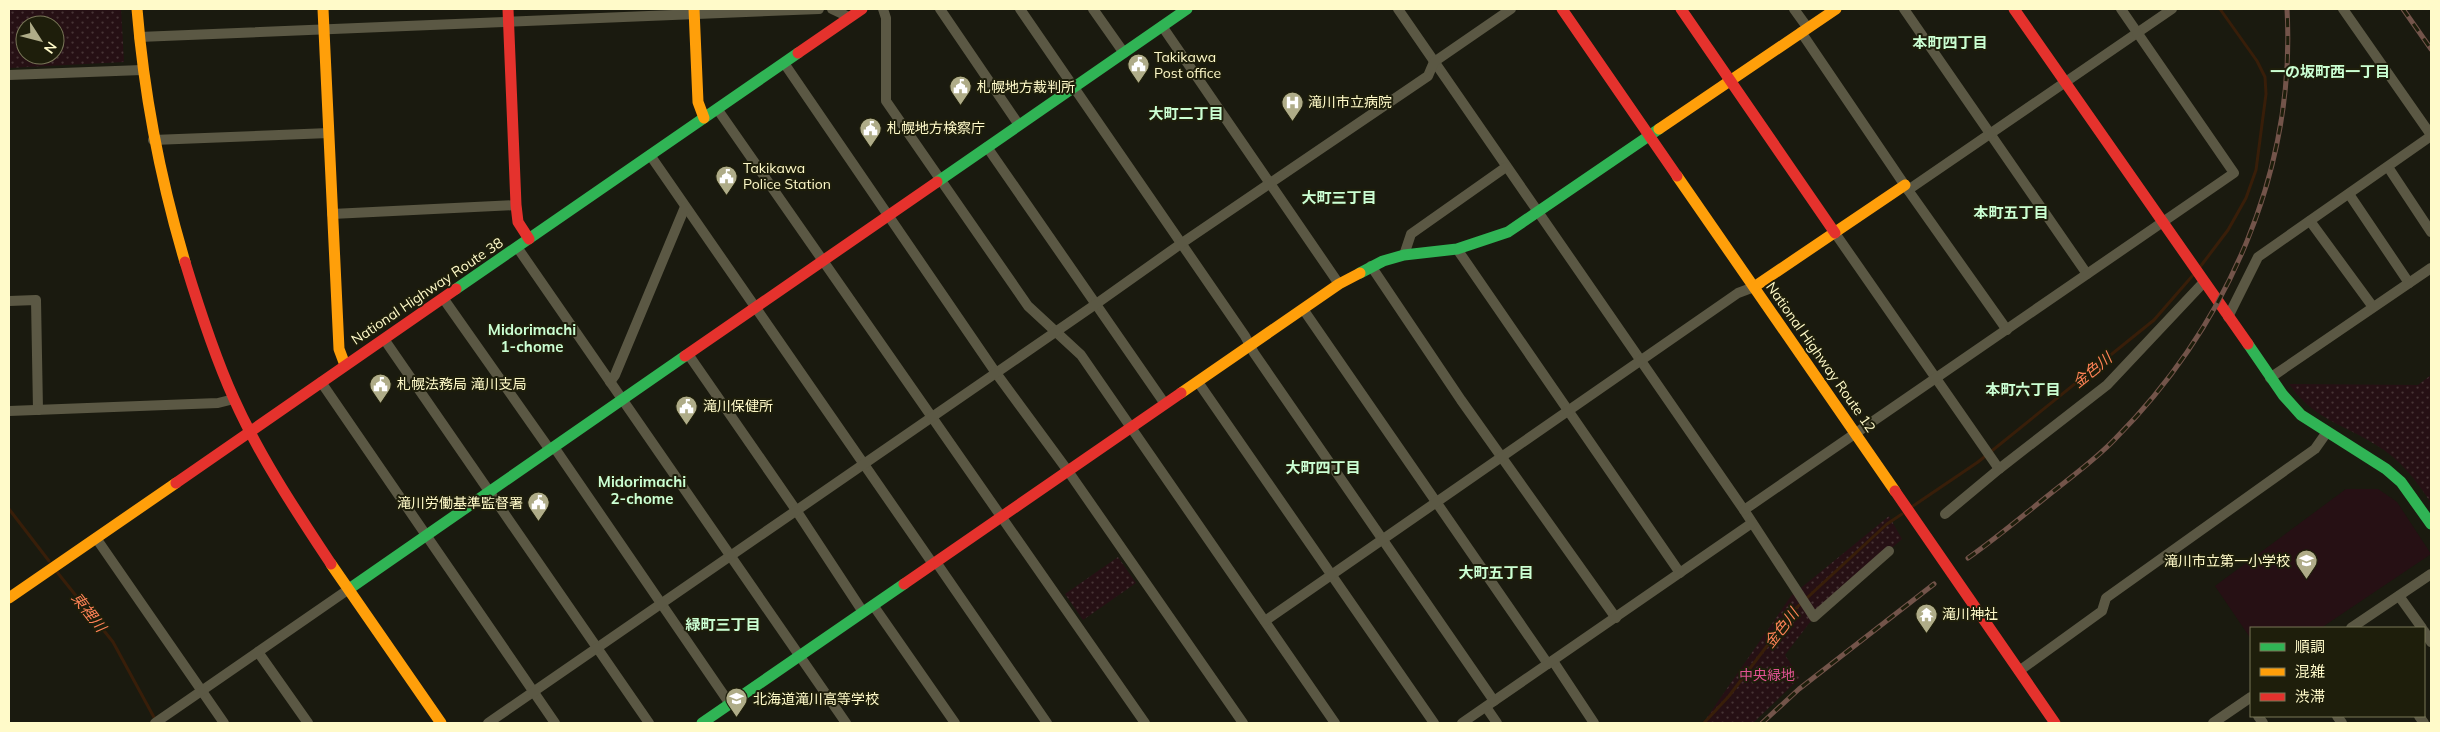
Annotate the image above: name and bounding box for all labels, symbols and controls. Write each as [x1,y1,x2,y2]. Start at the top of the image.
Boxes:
north arrow [15,15,65,65]
district label: 本町四丁目 [1912,33,1988,52]
text: N [40,38,61,57]
place label: Takikawa Post office [1154,48,1221,82]
public building icon: Takikawa Post office [1126,53,1150,84]
district label: 一の坂町西一丁目 [2270,62,2390,81]
public building icon: 札幌地方裁判所 [949,75,973,106]
place label: 札幌地方裁判所 [977,78,1075,96]
hospital icon: 滝川市立病院 [1280,90,1304,121]
place label: 滝川市立病院 [1308,93,1392,111]
district label: 大町二丁目 [1148,104,1224,123]
public building icon: 札幌地方検察庁 [859,116,883,147]
place label: 札幌地方検察庁 [887,119,985,137]
place label: Takikawa Police Station [743,159,831,193]
public building icon: Takikawa Police Station [715,164,739,195]
district label: 大町三丁目 [1301,188,1377,207]
district label: 本町五丁目 [1973,203,2049,222]
street label: National Highway Route 38 [348,233,506,349]
street label: National Highway Route 12 [1762,278,1880,436]
district label: Midorimachi 1-chome [488,320,576,356]
water label: 金色川 [2069,347,2117,392]
public building icon: 札幌法務局 滝川支局 [369,372,393,403]
place label: 札幌法務局 滝川支局 [397,375,527,393]
district label: 本町六丁目 [1985,380,2061,399]
public building icon: 滝川保健所 [675,394,699,425]
place label: 滝川保健所 [703,397,773,415]
district label: 大町四丁目 [1285,458,1361,477]
district label: Midorimachi 2-chome [598,472,686,508]
public building icon: 滝川労働基準監督署 [527,491,551,522]
place label: 滝川労働基準監督署 [397,494,523,512]
school or university icon: 滝川市立第一小学校 [2294,549,2318,580]
place label: 滝川市立第一小学校 [2164,552,2290,570]
district label: 大町五丁目 [1458,563,1534,582]
water label: 東裡川 [68,588,112,637]
temple icon: 滝川神社 [1914,602,1938,633]
water label: 金色川 [1760,603,1804,652]
place label: 滝川神社 [1942,605,1998,623]
district label: 緑町三丁目 [685,615,761,634]
legend [2250,627,2425,717]
text: 順調 [2295,637,2325,656]
text: 混雑 [2295,662,2325,681]
park label: 中央緑地 [1739,666,1795,684]
school or university icon: 北海道滝川高等学校 [725,687,749,718]
text: 渋滞 [2295,687,2325,706]
place label: 北海道滝川高等学校 [753,690,879,708]

